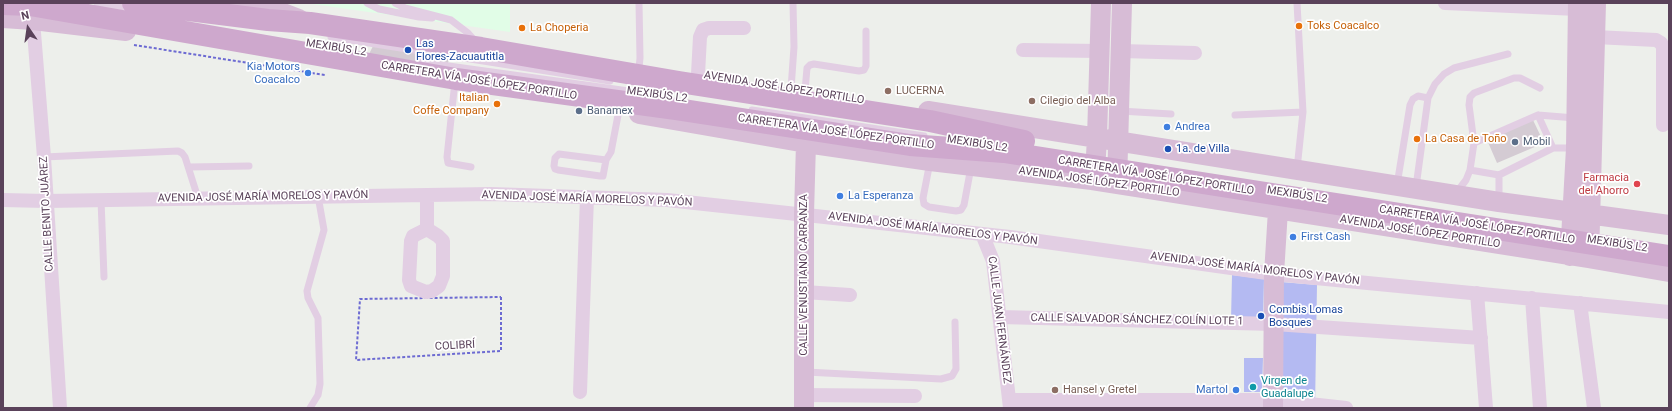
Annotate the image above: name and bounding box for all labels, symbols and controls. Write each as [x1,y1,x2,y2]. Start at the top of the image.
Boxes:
north arrow [8,8,48,48]
text: N [20,9,30,23]
place label: Toks Coacalco [1307,19,1379,33]
place label: La Choperia [530,21,589,35]
marker: Toks Coacalco [1294,21,1304,31]
marker: La Choperia [517,23,527,33]
street label: MEXIBÚS L2 [305,37,367,59]
place label: Las Flores-Zacuautitla [416,37,504,63]
marker: Las Flores-Zacuautitla [403,45,413,55]
street label: CARRETERA VÍA JOSÉ LÓPEZ PORTILLO [380,59,578,103]
place label: Kia Motors Coacalco [247,60,300,86]
marker: Kia Motors Coacalco [303,68,313,78]
street label: AVENIDA JOSÉ LÓPEZ PORTILLO [703,69,865,107]
street label: MEXIBÚS L2 [626,84,688,106]
place label: LUCERNA [896,84,944,98]
marker: LUCERNA [883,86,893,96]
place label: Italian Coffe Company [413,91,489,117]
place label: Cilegio del Alba [1040,94,1116,108]
marker: Cilegio del Alba [1027,96,1037,106]
marker: Italian Coffe Company [492,99,502,109]
place label: Banamex [587,104,633,118]
marker: Banamex [574,106,584,116]
street label: CARRETERA VÍA JOSÉ LÓPEZ PORTILLO [737,112,935,152]
place label: Andrea [1175,120,1210,134]
marker: Andrea [1162,122,1172,132]
place label: La Casa de Toño [1425,132,1507,146]
street label: MEXIBÚS L2 [946,133,1008,155]
marker: La Casa de Toño [1412,134,1422,144]
place label: Mobil [1523,135,1550,149]
marker: Mobil [1510,137,1520,147]
place label: 1a. de Villa [1176,142,1230,156]
marker: 1a. de Villa [1163,144,1173,154]
street label: CARRETERA VÍA JOSÉ LÓPEZ PORTILLO [1057,154,1255,198]
street label: CALLE BENITO JUÁREZ [37,156,57,272]
street label: AVENIDA JOSÉ LÓPEZ PORTILLO [1018,164,1180,200]
place label: Farmacia del Ahorro [1578,171,1629,197]
marker: Farmacia del Ahorro [1632,179,1642,189]
street label: MEXIBÚS L2 [1266,184,1328,206]
street label: AVENIDA JOSÉ MARÍA MORELOS Y PAVÓN [157,189,369,205]
street label: AVENIDA JOSÉ MARÍA MORELOS Y PAVÓN [481,189,693,209]
place label: La Esperanza [848,189,914,203]
marker: La Esperanza [835,191,845,201]
street label: CALLE VENUSTIANO CARRANZA [797,194,811,356]
street label: CARRETERA VÍA JOSÉ LÓPEZ PORTILLO [1378,203,1576,247]
street label: AVENIDA JOSÉ MARÍA MORELOS Y PAVÓN [828,210,1038,248]
street label: AVENIDA JOSÉ LÓPEZ PORTILLO [1339,213,1501,251]
place label: First Cash [1301,230,1350,244]
marker: First Cash [1288,232,1298,242]
street label: MEXIBÚS L2 [1586,233,1648,255]
street label: AVENIDA JOSÉ MARÍA MORELOS Y PAVÓN [1150,250,1360,288]
street label: CALLE JUAN FERNÁNDEZ [985,256,1013,384]
place label: Combis Lomas Bosques [1269,303,1343,329]
marker: Combis Lomas Bosques [1256,311,1266,321]
street label: CALLE SALVADOR SÁNCHEZ COLÍN LOTE 1 [1030,312,1244,328]
street label: COLIBRÍ [435,338,475,354]
place label: Virgen de Guadalupe [1261,374,1313,400]
marker: Virgen de Guadalupe [1248,382,1258,392]
place label: Hansel y Gretel [1063,383,1137,397]
place label: Martol [1196,383,1228,397]
marker: Hansel y Gretel [1050,385,1060,395]
marker: Martol [1231,385,1241,395]

